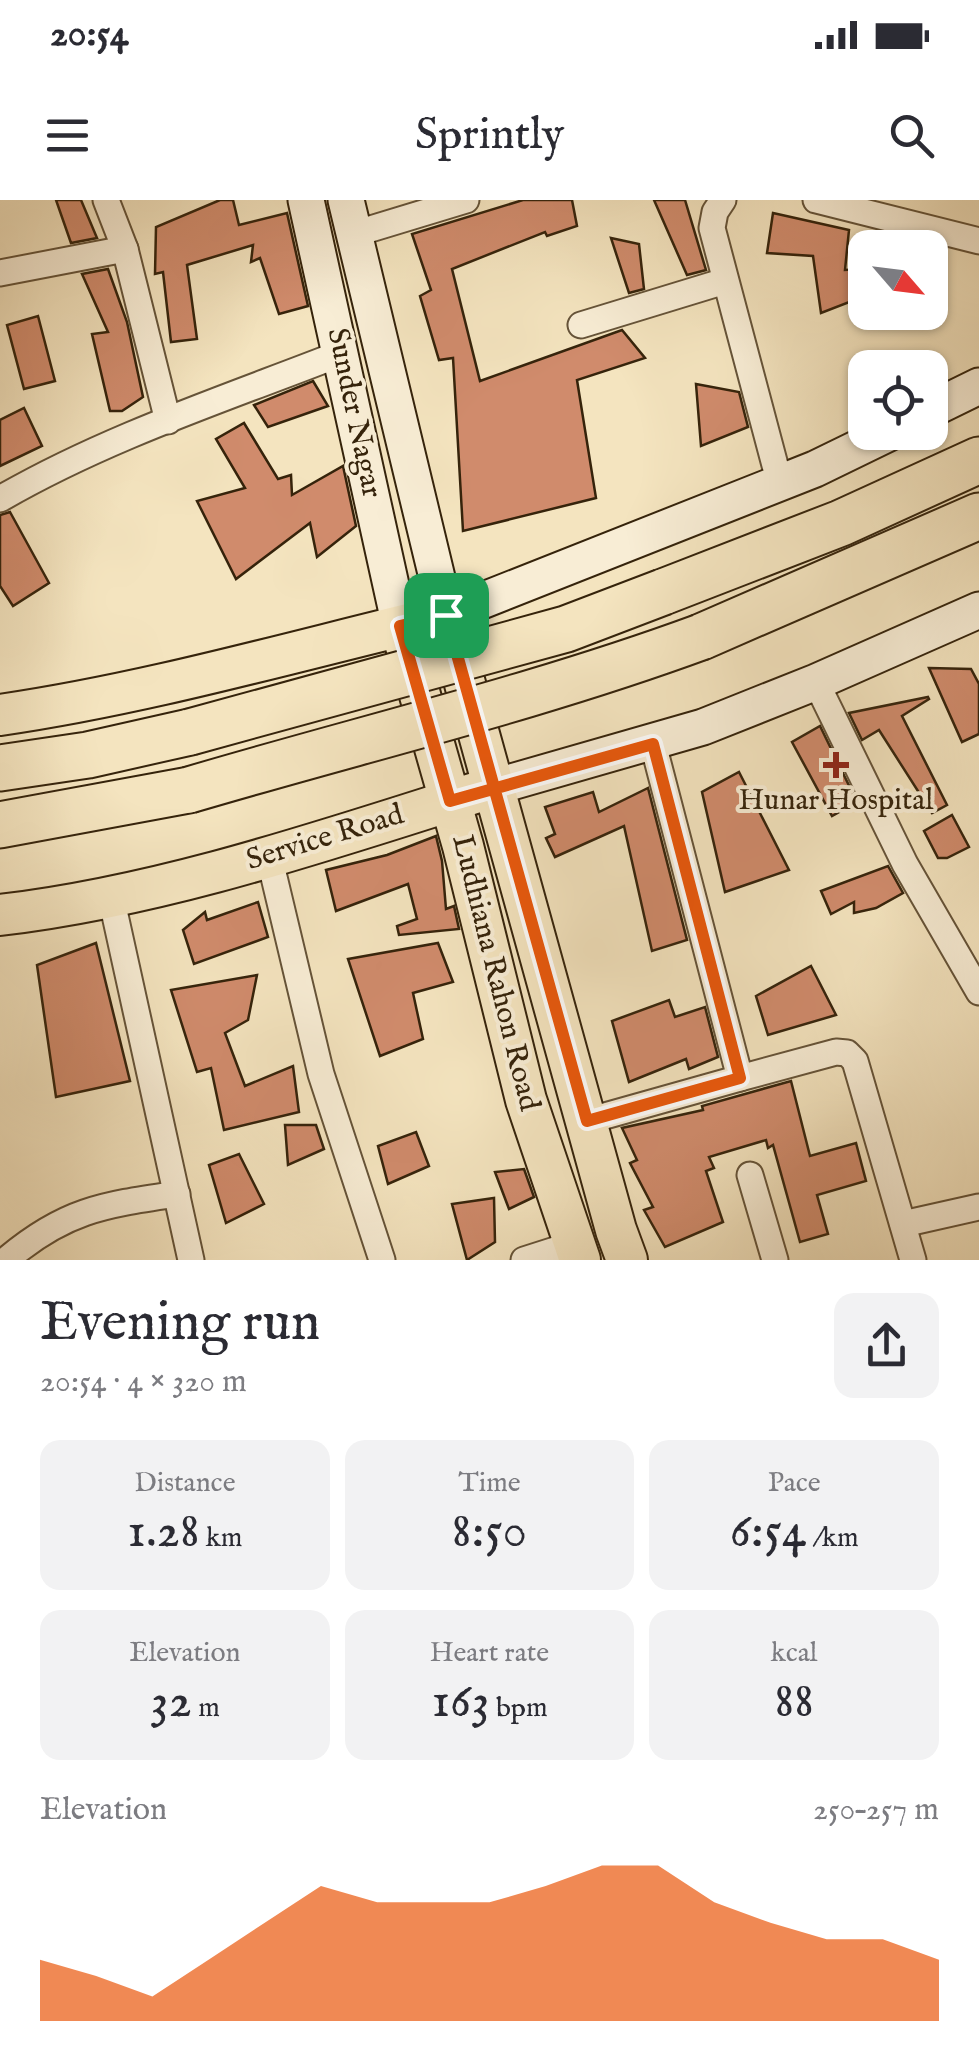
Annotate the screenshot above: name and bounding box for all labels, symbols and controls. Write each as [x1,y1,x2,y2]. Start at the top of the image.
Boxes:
text: 20:54 [50,11,129,59]
text: Sprintly [415,107,564,164]
icon: menu [40,108,95,163]
icon: search [884,108,939,163]
north arrow [848,230,948,330]
map controls [848,230,948,450]
street label: Sunder Nagar [317,325,391,501]
button: locate [848,350,948,450]
pin [404,573,489,658]
icon: arrive [419,588,474,643]
marker: Hunar Hospital [823,752,849,778]
place label: Hunar Hospital [739,782,934,820]
street label: Service Road [242,796,409,880]
street label: Ludhiana Rahon Road [442,831,548,1116]
text: Evening run [40,1289,320,1359]
button: share [834,1293,939,1398]
text: 20:54 · 4 × 320 m [40,1362,247,1403]
text: Distance [134,1466,235,1501]
text: Time [458,1466,521,1501]
text: Pace [768,1466,821,1501]
text: 1.28 [127,1501,200,1564]
text: 8:50 [452,1501,527,1564]
text: 6:54 [730,1501,806,1564]
text: km [200,1521,242,1556]
text: /km [806,1521,859,1556]
text: Elevation [129,1636,240,1671]
text: Heart rate [430,1636,549,1671]
text: kcal [771,1636,817,1671]
text: 32 [150,1671,192,1734]
text: 163 [431,1671,490,1734]
text: 88 [775,1671,814,1734]
text: m [192,1691,220,1726]
text: bpm [490,1691,548,1726]
text: Elevation [40,1790,167,1831]
text: 250–257 m [813,1790,939,1831]

